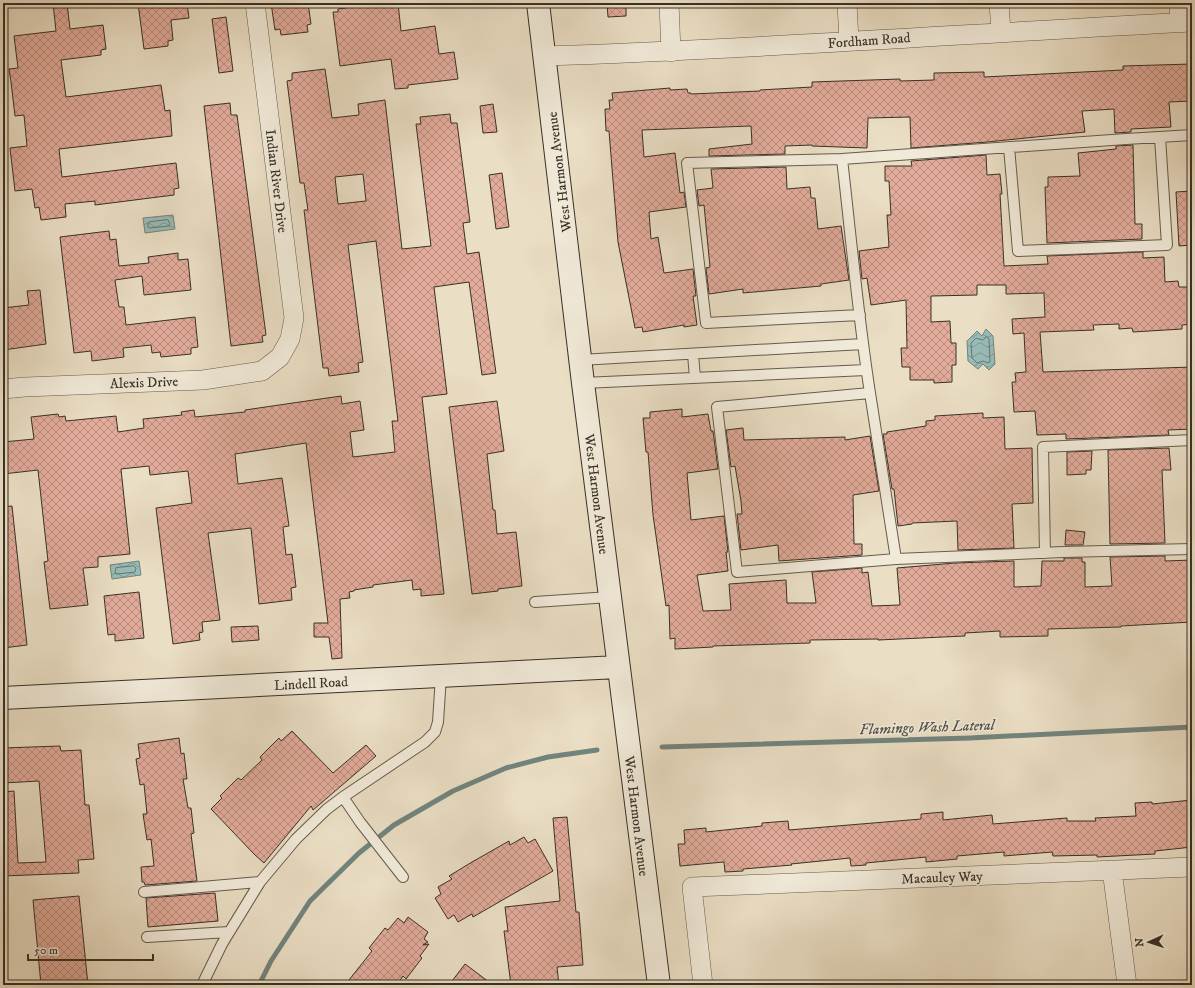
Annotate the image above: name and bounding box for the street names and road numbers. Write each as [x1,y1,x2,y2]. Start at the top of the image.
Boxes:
street label: Fordham Road [827,29,911,53]
street label: West Harmon Avenue [544,111,576,234]
street label: Indian River Drive [261,128,291,234]
street label: Alexis Drive [110,373,179,393]
street label: West Harmon Avenue [580,432,612,555]
street label: Lindell Road [274,673,349,695]
street label: West Harmon Avenue [620,754,652,877]
street label: Macauley Way [901,868,983,888]

